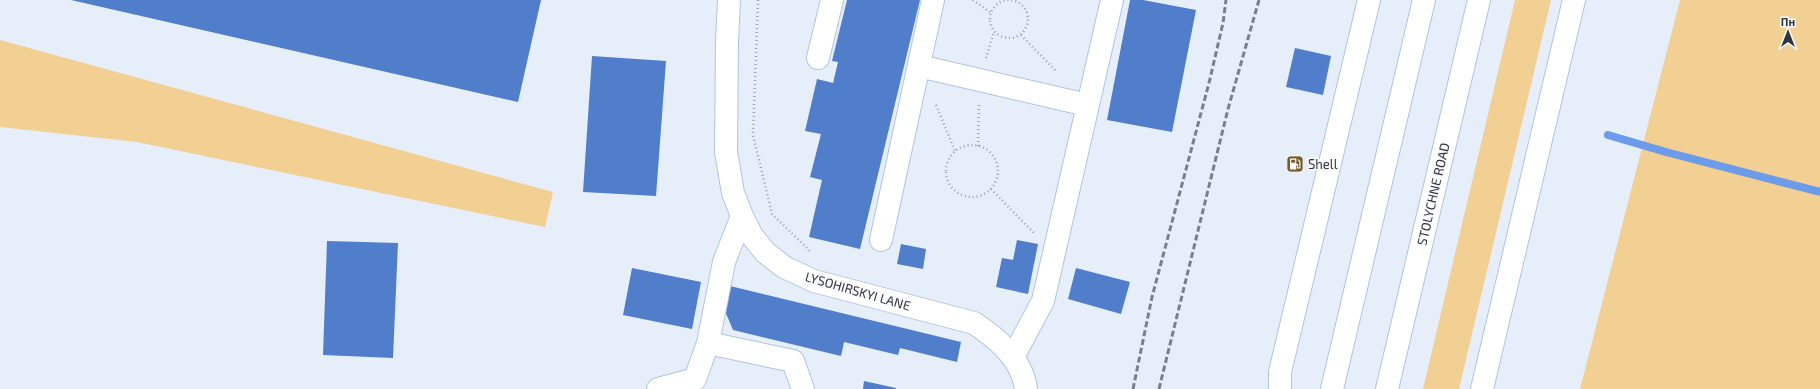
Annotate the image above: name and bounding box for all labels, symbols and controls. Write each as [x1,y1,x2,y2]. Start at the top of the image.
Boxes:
north arrow [1768,12,1808,52]
text: Пн [1781,15,1795,28]
street label: STOLYCHNE ROAD [1413,141,1453,247]
fuel station icon: Shell [1285,154,1305,174]
place label: Shell [1308,156,1338,172]
street label: LYSOHIRSKYI LANE [803,268,913,314]

